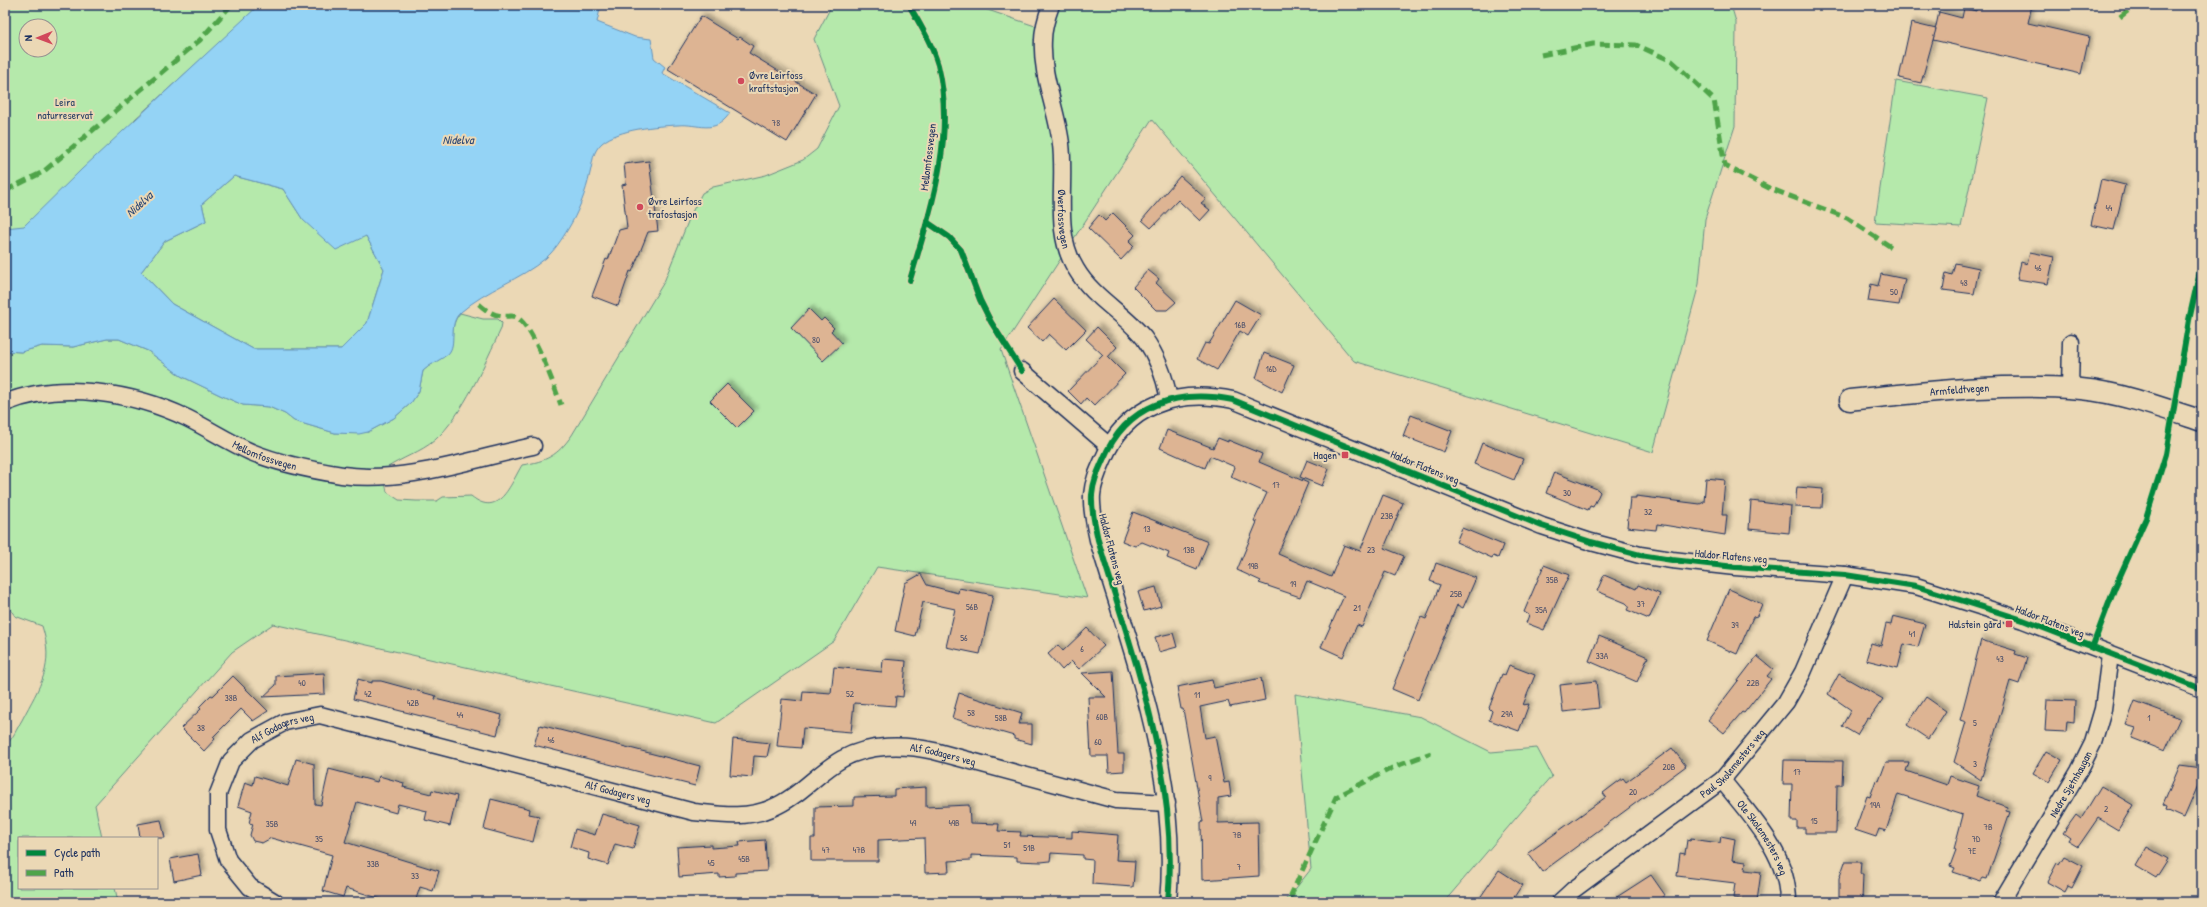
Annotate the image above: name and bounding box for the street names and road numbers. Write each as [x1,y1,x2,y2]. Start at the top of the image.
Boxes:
street label: Mellomfossvegen [917,123,939,191]
street label: Øverfossvegen [1055,189,1073,250]
street label: Armfeldtvegen [1929,381,1990,399]
street label: Mellomfossvegen [230,437,298,473]
street label: Haldor Flatens veg [1389,447,1461,487]
street label: Haldor Flatens veg [1096,512,1128,586]
street label: Haldor Flatens veg [1694,546,1768,566]
street label: Haldor Flatens veg [2014,601,2087,641]
street label: Alf Godagers veg [248,709,315,746]
street label: Paul Skolemesters veg [1697,726,1768,801]
street label: Alf Godagers veg [909,740,977,769]
street label: Nedre Sjetnhaugan [2046,749,2095,820]
street label: Alf Godagers veg [584,777,652,808]
street label: Ole Skolemesters veg [1734,797,1791,877]

